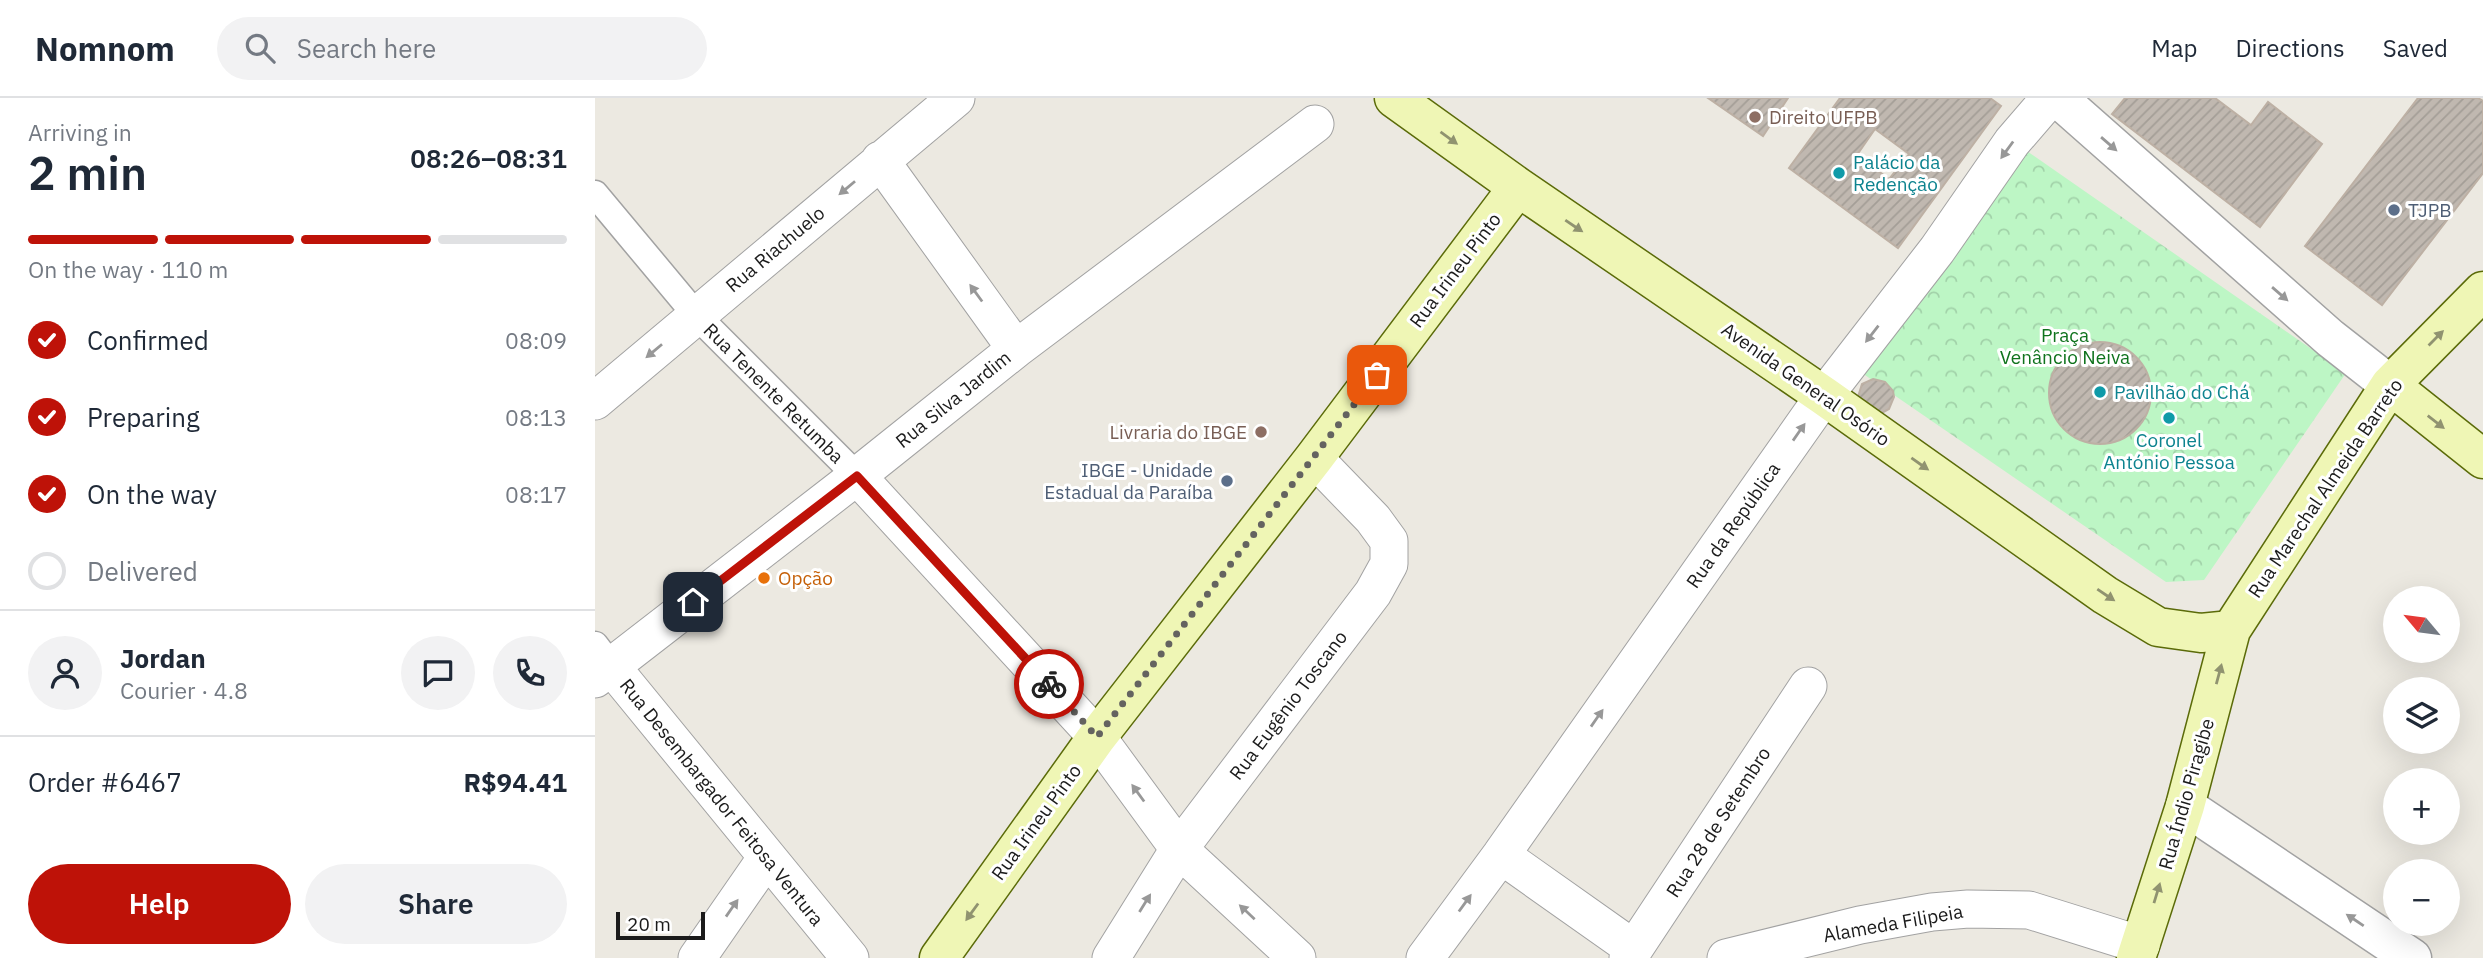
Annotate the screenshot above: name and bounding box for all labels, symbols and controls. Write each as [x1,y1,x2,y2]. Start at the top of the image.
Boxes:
search box [217,17,707,80]
text: Nomnom [35,27,175,70]
icon: search [241,29,279,67]
text: Search here [297,31,436,65]
text: Map [2151,32,2197,64]
text: Directions [2235,32,2345,64]
text: Saved [2383,32,2448,64]
place label: Direito UFPB [1769,105,1878,129]
marker: Direito UFPB [1747,109,1763,125]
text: Arriving in [28,117,132,147]
one-way arrow [1440,131,1458,145]
one-way arrow [2100,136,2117,151]
text: 08:26–08:31 [410,141,567,175]
one-way arrow [2000,141,2014,159]
text: 2 min [28,143,147,203]
place label: Palácio da Redenção [1853,150,1940,196]
marker: Palácio da Redenção [1831,165,1847,181]
one-way arrow [838,180,855,195]
place label: TJPB [2408,198,2452,222]
street label: Rua Riachuelo [721,201,829,297]
marker: TJPB [2386,202,2402,218]
street label: Rua Irineu Pinto [1404,208,1506,332]
one-way arrow [1564,219,1584,232]
text: On the way · 110 m [28,254,228,284]
one-way arrow [969,284,983,302]
one-way arrow [2271,286,2289,302]
street label: Avenida General Osório [1717,317,1895,451]
street label: Rua Tenente Retumba [699,318,849,468]
icon: check [28,321,66,359]
text: Confirmed [87,323,209,357]
park label: Praça Venâncio Neiva [2000,323,2130,369]
one-way arrow [1865,324,1879,343]
text: 08:09 [505,325,567,355]
one-way arrow [2428,330,2444,347]
one-way arrow [645,343,663,359]
street label: Rua Silva Jardim [891,345,1015,453]
pin [1347,345,1407,405]
icon: bag [1358,356,1396,394]
street label: Rua Marechal Almeida Barreto [2243,374,2407,602]
place label: Pavilhão do Chá [2114,380,2250,404]
marker: Pavilhão do Chá [2092,384,2108,400]
icon: check [28,398,66,436]
text: Preparing [87,400,200,434]
text: 08:13 [505,402,567,432]
marker: Coronel António Pessoa [2161,410,2177,426]
one-way arrow [2428,414,2445,429]
place label: Livraria do IBGE [1110,420,1247,444]
one-way arrow [1792,423,1806,441]
marker: Livraria do IBGE [1253,424,1269,440]
place label: Coronel António Pessoa [2103,428,2235,474]
street label: Rua da República [1681,457,1785,593]
one-way arrow [1911,457,1929,471]
place label: IBGE - Unidade Estadual da Paraíba [1044,458,1213,504]
marker: IBGE - Unidade Estadual da Paraíba [1219,473,1235,489]
icon: check [28,475,66,513]
text: On the way [87,477,217,511]
text: 08:17 [505,479,567,509]
text: Delivered [87,554,198,588]
place label: Opção [778,566,833,590]
marker: Opção [756,570,772,586]
pin [663,572,723,632]
icon: home [674,583,712,621]
north arrow [2383,586,2461,663]
map controls [2383,586,2460,936]
one-way arrow [2096,588,2115,601]
street label: Rua Eugênio Toscano [1224,625,1352,785]
button: person [28,636,102,710]
button: chat [401,636,475,710]
button: phone [493,636,567,710]
text: Jordan [120,641,206,675]
courier [1014,649,1084,719]
one-way arrow [2214,663,2225,685]
icon: bike [1030,665,1068,703]
street label: Rua Desembargador Feitosa Ventura [615,674,829,930]
text: Courier · 4.8 [120,675,248,705]
button: layers [2383,677,2460,754]
one-way arrow [1590,709,1604,727]
street label: Rua Índio Piragibe [2153,716,2219,872]
street label: Rua 28 de Setembro [1660,742,1776,902]
street label: Rua Irineu Pinto [986,759,1086,885]
text: Order #6467 [28,765,182,799]
text: R$94.41 [463,765,567,799]
button: + [2383,768,2460,845]
one-way arrow [1131,785,1146,803]
button: − [2383,859,2460,936]
button: Help [28,864,291,944]
button: Share [305,864,567,944]
one-way arrow [2153,882,2163,903]
one-way arrow [1139,894,1151,913]
one-way arrow [1458,894,1472,912]
one-way arrow [725,898,738,917]
street label: Alameda Filipeia [1821,899,1965,947]
one-way arrow [965,903,979,921]
one-way arrow [1239,904,1256,920]
scale bar [616,909,705,941]
text: 20 m [627,912,671,936]
one-way arrow [2346,913,2364,927]

